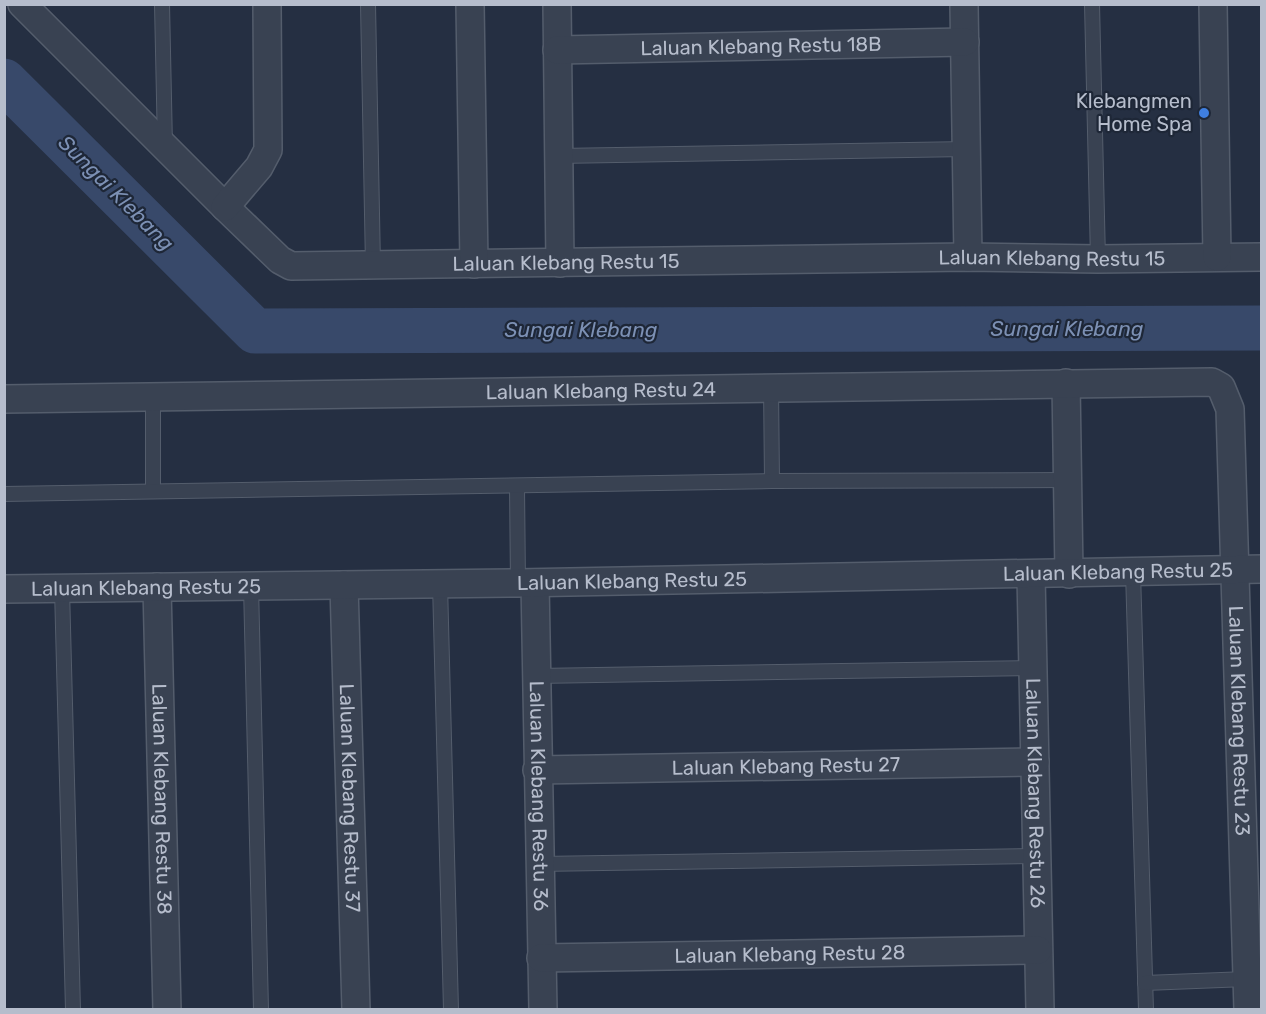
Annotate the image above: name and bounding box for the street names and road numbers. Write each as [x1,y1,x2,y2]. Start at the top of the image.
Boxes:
street label: Laluan Klebang Restu 18B [640,32,882,60]
street label: Laluan Klebang Restu 15 [938,245,1166,271]
street label: Laluan Klebang Restu 15 [452,249,680,276]
street label: Laluan Klebang Restu 24 [486,377,716,404]
street label: Laluan Klebang Restu 25 [1003,558,1233,586]
street label: Laluan Klebang Restu 25 [517,567,747,595]
street label: Laluan Klebang Restu 25 [31,574,261,601]
street label: Laluan Klebang Restu 23 [1224,605,1255,836]
street label: Laluan Klebang Restu 26 [1021,678,1050,908]
street label: Laluan Klebang Restu 36 [525,680,553,911]
street label: Laluan Klebang Restu 38 [147,683,177,915]
street label: Laluan Klebang Restu 37 [335,683,365,913]
street label: Laluan Klebang Restu 27 [672,752,900,780]
street label: Laluan Klebang Restu 28 [674,940,906,968]

